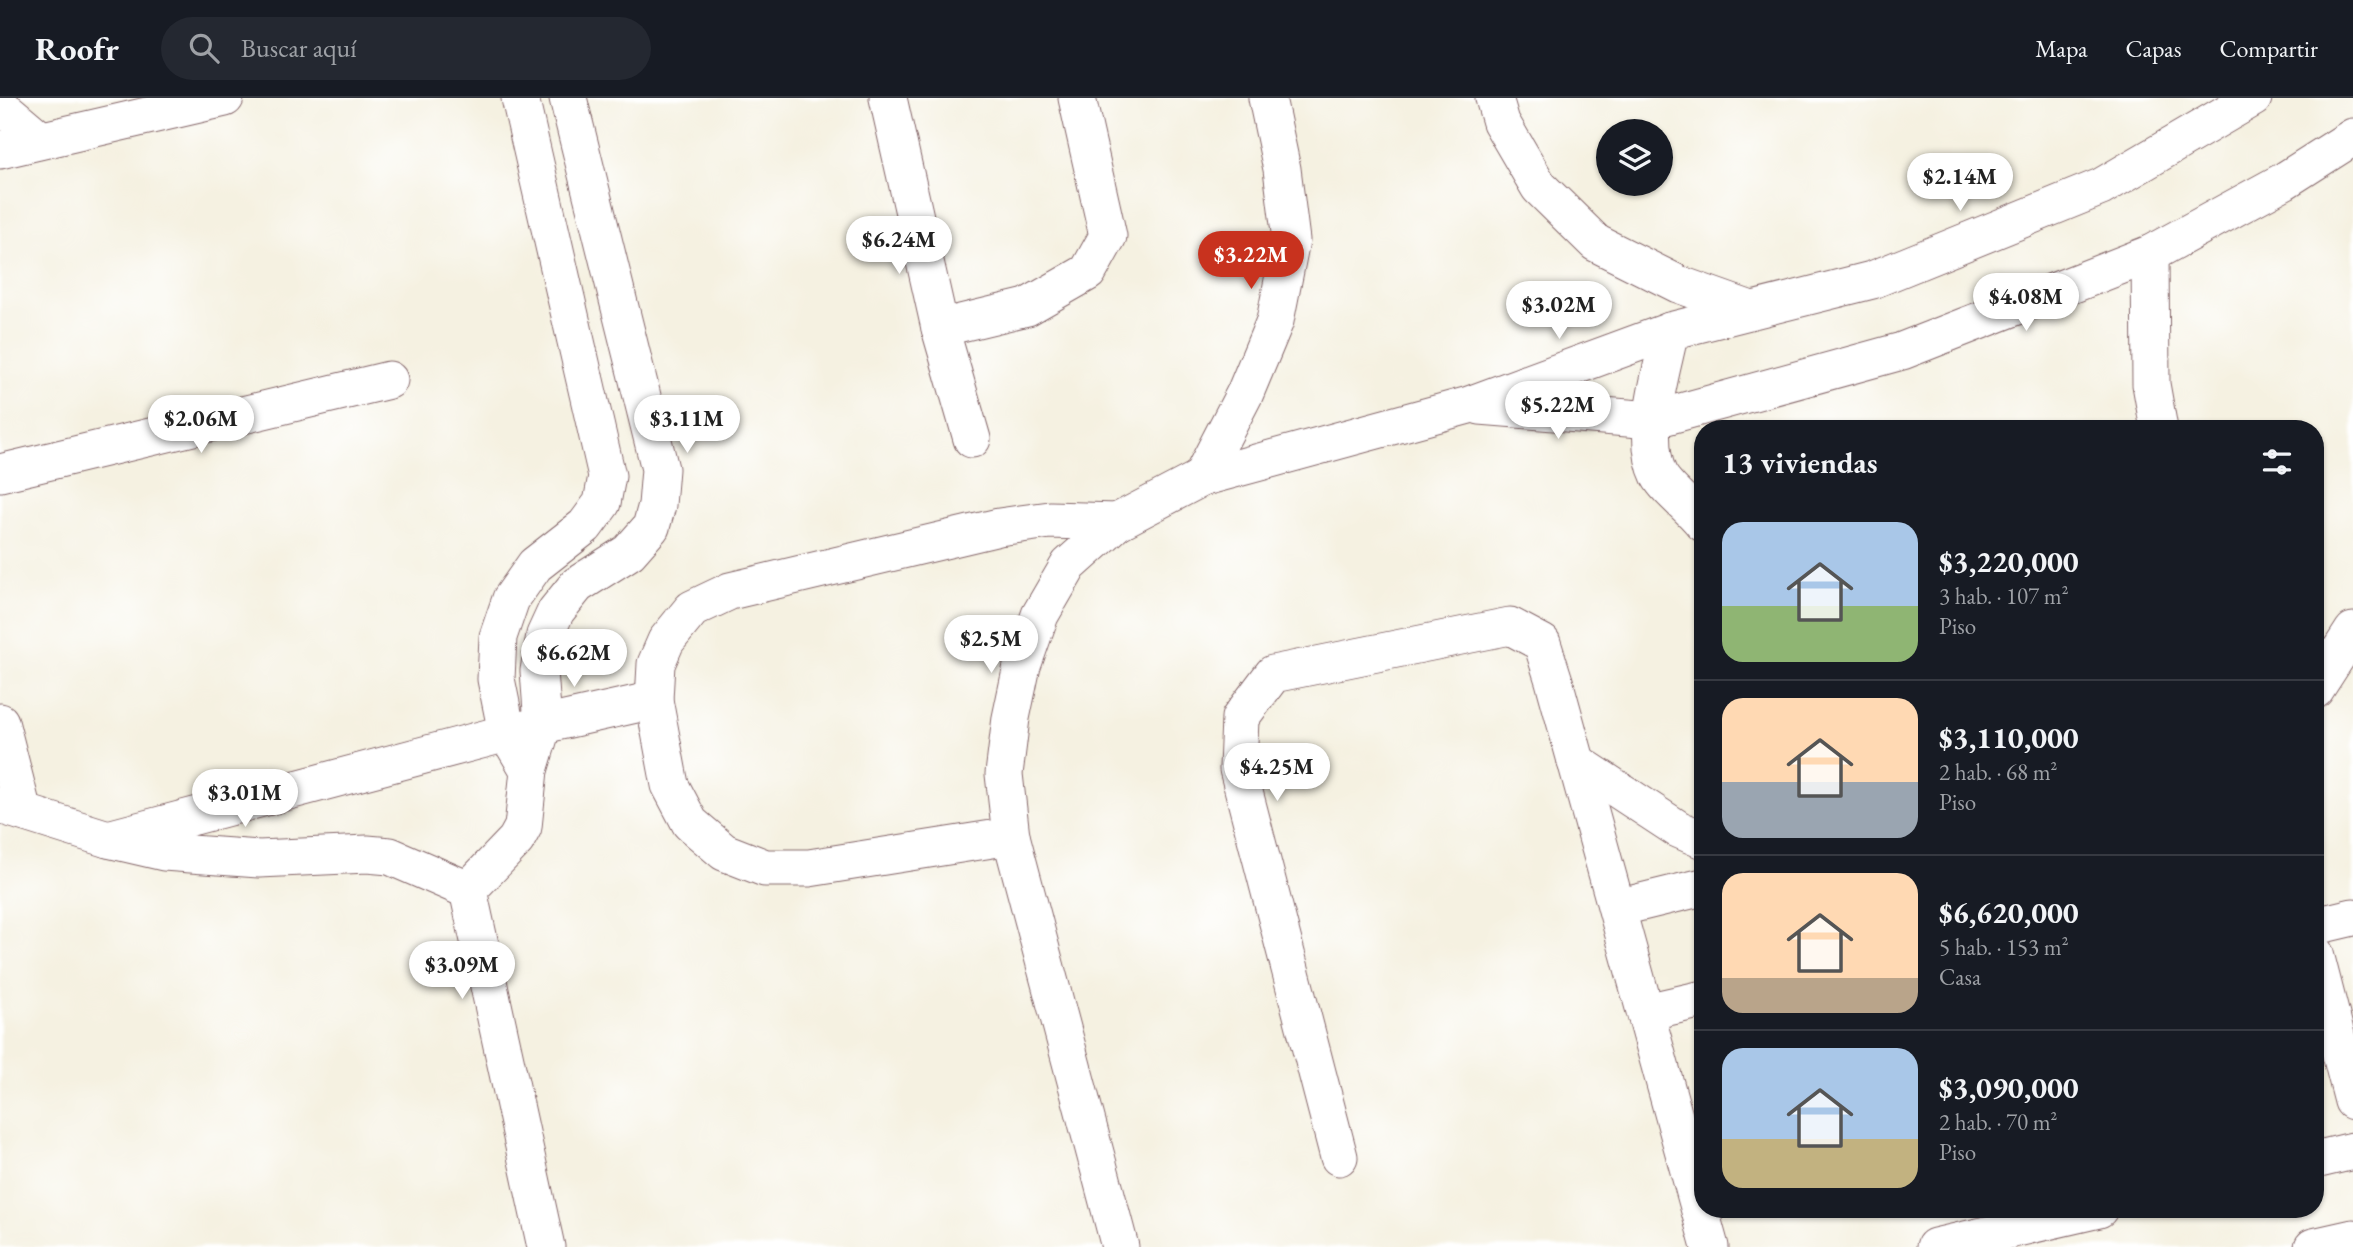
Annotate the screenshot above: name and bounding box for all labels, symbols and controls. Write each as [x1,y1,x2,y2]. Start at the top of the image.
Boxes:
search box [161,17,651,80]
text: Roofr [35,27,119,70]
icon: search [185,29,223,67]
text: Buscar aquí [241,31,357,65]
text: Mapa [2035,33,2087,64]
text: Capas [2125,33,2181,64]
text: Compartir [2219,33,2318,64]
map controls [1596,119,1673,196]
button: layers [1596,119,1673,196]
pin: $2.14M [1903,153,2017,213]
text: $2.14M [1923,161,1997,191]
pin: $6.24M [842,216,956,276]
text: $6.24M [862,224,936,254]
pin: $3.22M [1194,232,1308,291]
text: $3.22M [1214,239,1288,269]
pin: $4.08M [1969,274,2083,333]
text: $4.08M [1989,281,2063,311]
pin: $3.02M [1502,282,1616,341]
text: $3.02M [1522,289,1596,319]
pin: $5.22M [1501,382,1615,441]
text: $5.22M [1521,389,1595,419]
pin: $2.06M [144,396,258,455]
pin: $3.11M [630,396,744,455]
text: $2.06M [164,403,238,433]
text: $3.11M [650,403,724,433]
text: 13 viviendas [1722,443,1878,482]
icon: filters [2258,443,2296,481]
text: $3,220,000 [1939,542,2079,581]
icon: home [1778,550,1862,634]
text: 3 hab. · 107 m² [1939,581,2069,611]
text: Piso [1939,611,1976,641]
pin: $2.5M [942,616,1040,675]
text: $2.5M [960,623,1022,653]
pin: $6.62M [517,630,631,689]
text: $6.62M [537,637,611,667]
text: $3,110,000 [1939,718,2079,757]
icon: home [1778,726,1862,810]
pin: $4.25M [1220,744,1334,803]
text: $4.25M [1240,751,1314,781]
text: 2 hab. · 68 m² [1939,757,2058,787]
pin: $3.01M [188,770,302,829]
text: $3.01M [208,777,282,807]
text: Piso [1939,787,1976,817]
text: $6,620,000 [1939,893,2079,932]
icon: home [1778,901,1862,985]
text: 5 hab. · 153 m² [1939,932,2069,962]
pin: $3.09M [405,942,519,1001]
text: $3.09M [425,949,499,979]
text: Casa [1939,962,1981,992]
text: $3,090,000 [1939,1068,2079,1107]
icon: home [1778,1076,1862,1160]
text: 2 hab. · 70 m² [1939,1107,2058,1137]
text: Piso [1939,1137,1976,1167]

